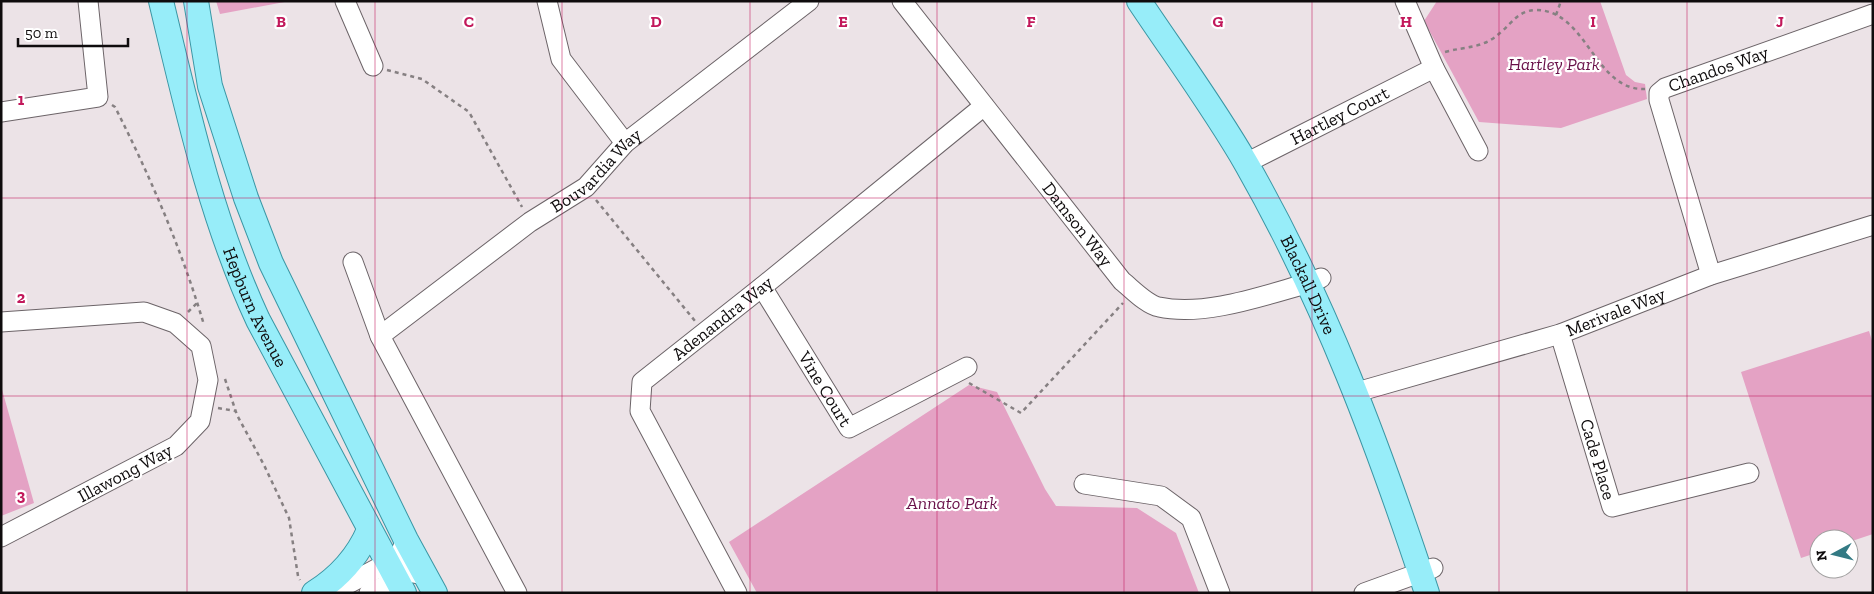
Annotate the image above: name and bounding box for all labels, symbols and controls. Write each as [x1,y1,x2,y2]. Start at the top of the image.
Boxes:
text: B [276,12,286,31]
text: C [464,12,474,31]
text: D [650,12,662,31]
text: E [838,12,848,31]
text: F [1026,12,1036,31]
text: G [1213,12,1224,31]
text: H [1400,12,1412,31]
text: I [1590,12,1596,31]
text: J [1776,12,1784,31]
scale bar [18,15,128,47]
text: 50 m [25,24,58,42]
street label: Chandos Way [1665,41,1772,97]
park label: Hartley Park [1508,53,1600,75]
street label: Hartley Court [1287,81,1393,150]
text: 1 [18,90,25,109]
street label: Bouvardia Way [546,123,646,217]
street label: Damson Way [1037,178,1118,272]
street label: Blackall Drive [1276,232,1341,338]
street label: Hepburn Avenue [218,244,292,371]
street label: Adenandra Way [668,271,778,365]
street label: Merivale Way [1563,283,1669,341]
text: 2 [17,288,26,307]
street label: Vine Court [793,347,857,431]
street label: Cade Place [1575,416,1620,503]
street label: Illawong Way [74,439,177,507]
text: 3 [17,486,26,505]
park label: Annato Park [905,492,998,514]
north arrow [1809,529,1859,579]
text: N [1812,549,1831,562]

